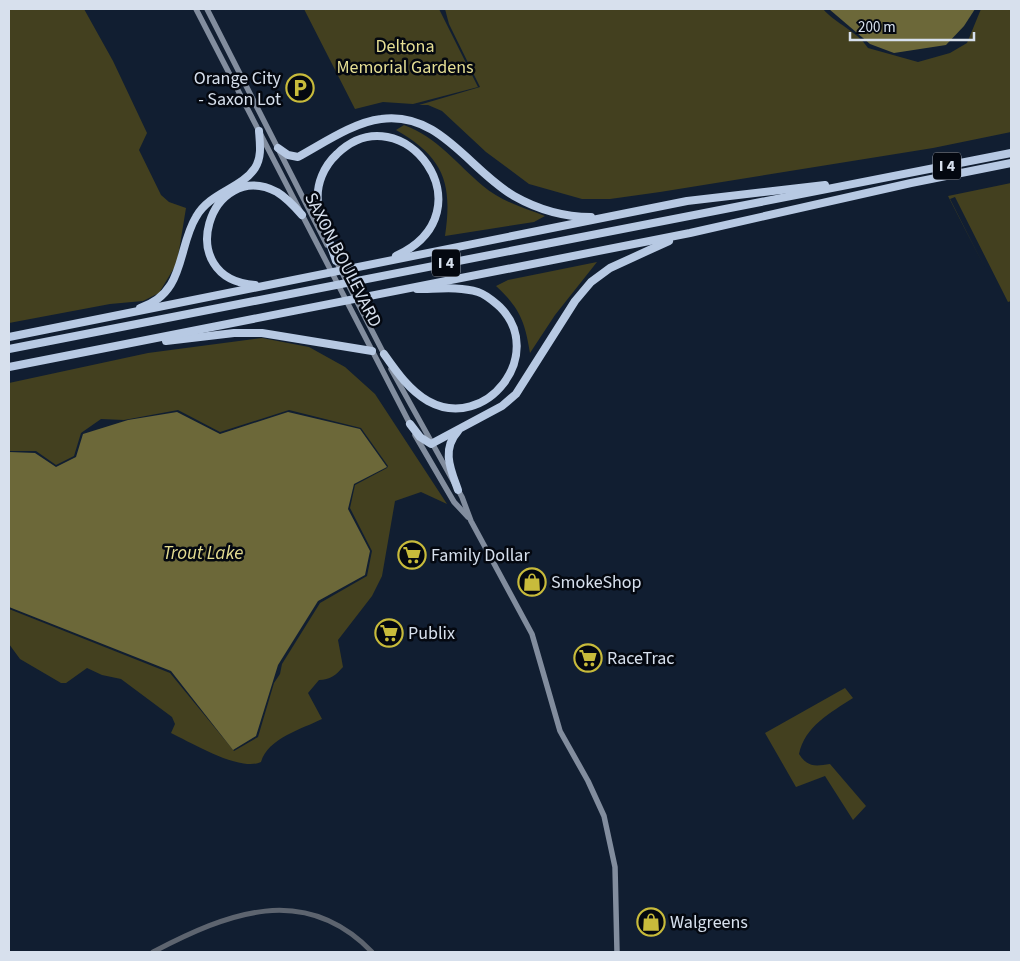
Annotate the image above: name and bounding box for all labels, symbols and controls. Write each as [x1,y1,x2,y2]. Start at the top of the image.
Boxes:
scale bar [850,10,974,42]
text: 200 m [858,17,896,38]
park label: Deltona Memorial Gardens [336,34,474,80]
place label: Orange City - Saxon Lot [194,66,282,112]
parking icon: Orange City - Saxon Lot [285,73,315,103]
road number: I 4 [933,153,961,180]
street label: SAXON BOULEVARD [298,188,388,332]
road number: I 4 [432,250,460,276]
water label: Trout Lake [163,540,243,567]
supermarket icon: Family Dollar [397,540,427,570]
place label: Family Dollar [431,543,530,568]
shop icon: SmokeShop [517,567,547,597]
place label: SmokeShop [551,570,642,595]
supermarket icon: Publix [374,618,404,648]
place label: Publix [408,621,455,646]
supermarket icon: RaceTrac [573,643,603,673]
place label: RaceTrac [607,646,675,671]
shop icon: Walgreens [636,907,666,937]
place label: Walgreens [670,910,748,935]

